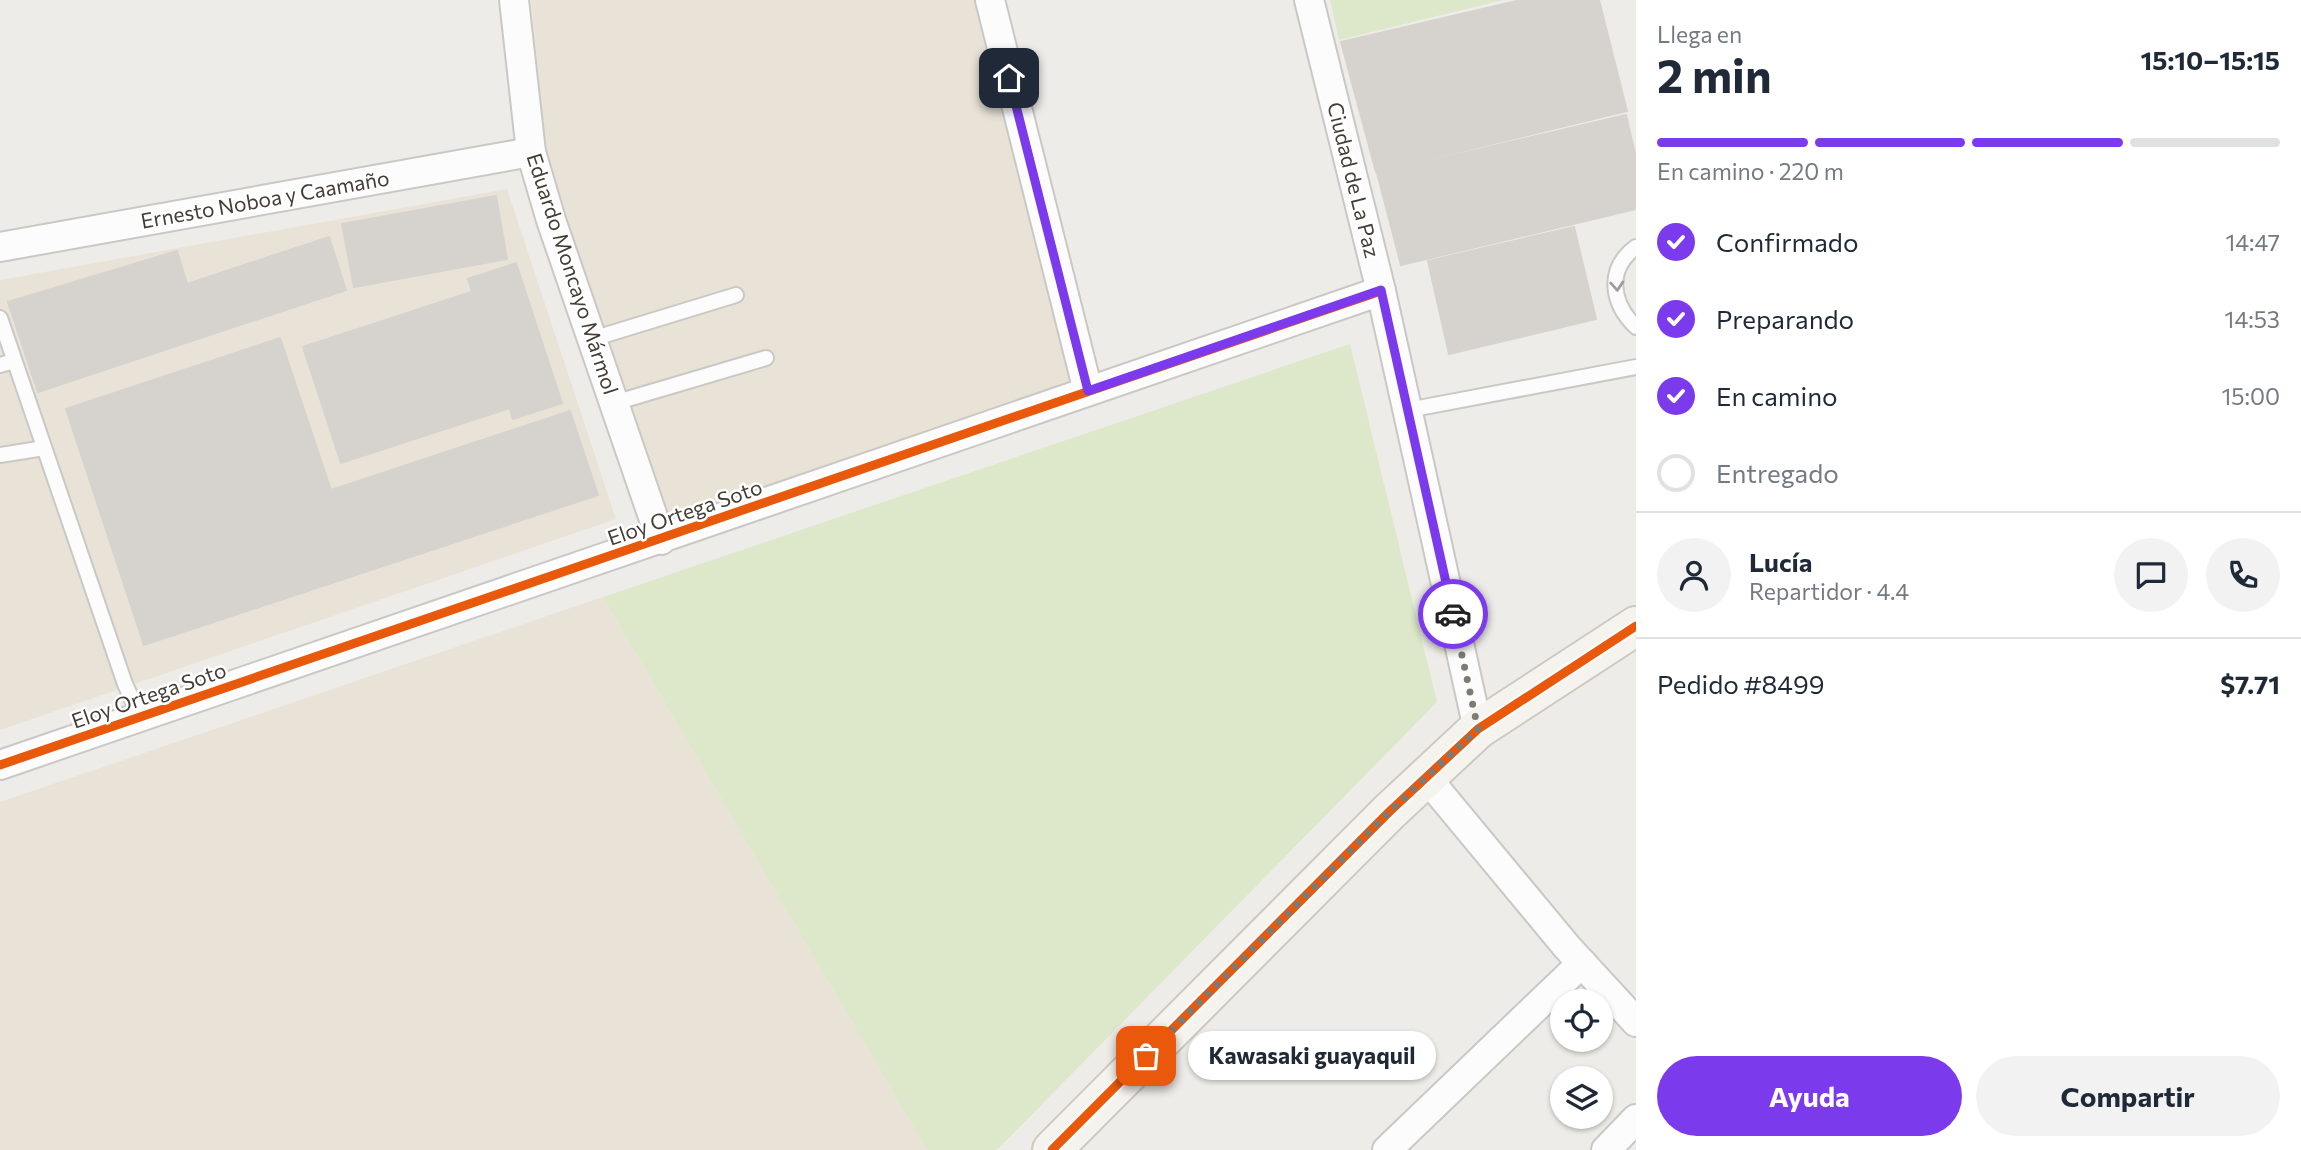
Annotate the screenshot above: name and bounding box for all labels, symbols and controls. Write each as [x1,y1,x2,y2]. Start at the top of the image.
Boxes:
text: Llega en [1657,20,1742,48]
text: 15:10–15:15 [2140,44,2280,75]
text: 2 min [1657,46,1772,102]
pin [979,48,1039,108]
icon: home [990,59,1028,97]
street label: Ciudad de La Paz [1323,99,1386,260]
street label: Eduardo Moncayo Mármol [523,150,624,397]
text: En camino · 220 m [1657,157,1844,185]
street label: Ernesto Noboa y Caamaño [138,164,391,233]
icon: check [1657,223,1695,261]
text: Confirmado [1716,226,1858,257]
text: 14:47 [2225,228,2280,256]
one-way arrow [1609,281,1624,292]
icon: check [1657,300,1695,338]
text: Preparando [1716,303,1854,334]
text: 14:53 [2225,305,2280,333]
icon: check [1657,377,1695,415]
text: En camino [1716,380,1838,411]
text: 15:00 [2222,382,2280,410]
text: Entregado [1716,457,1839,488]
street label: Eloy Ortega Soto [604,473,765,550]
button: person [1657,538,1731,612]
button: chat [2114,538,2188,612]
button: phone [2206,538,2280,612]
text: Lucía [1749,546,1812,577]
text: Repartidor · 4.4 [1749,577,1909,605]
courier [1418,579,1488,649]
icon: car [1434,595,1472,633]
street label: Eloy Ortega Soto [68,656,229,733]
text: Pedido #8499 [1657,668,1825,699]
text: $7.71 [2220,668,2280,699]
map controls [1550,989,1613,1129]
button: locate [1550,989,1613,1052]
pin [1116,1026,1176,1086]
callout: Kawasaki guayaquil [1188,1032,1436,1080]
icon: bag [1127,1037,1165,1075]
text: Kawasaki guayaquil [1208,1041,1416,1069]
button: Ayuda [1657,1056,1962,1136]
button: Compartir [1976,1056,2280,1136]
button: layers [1550,1066,1613,1129]

